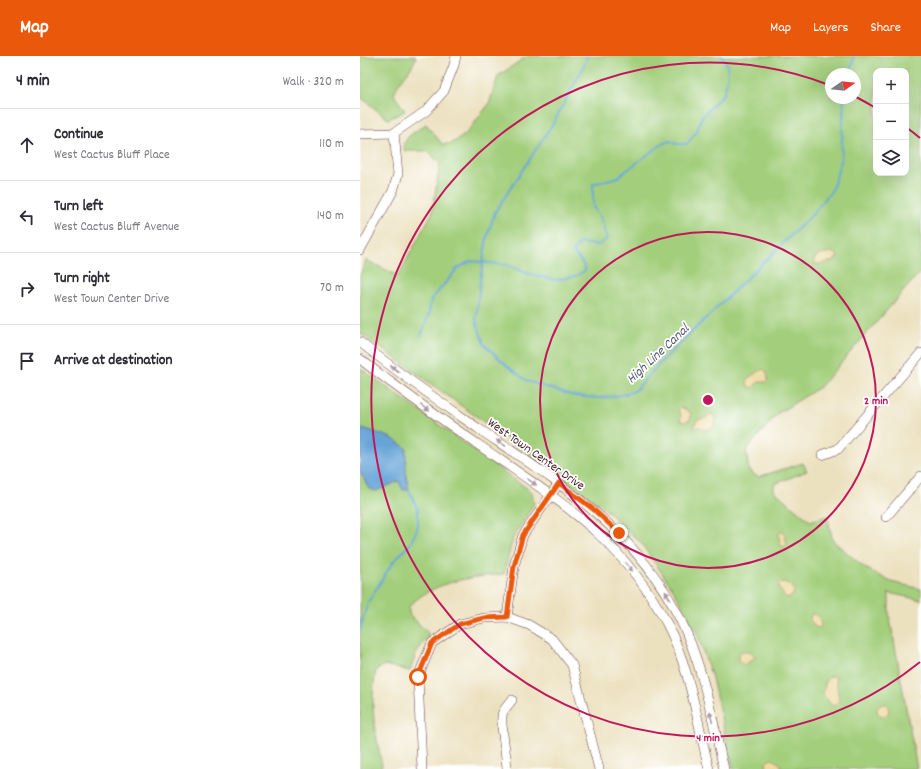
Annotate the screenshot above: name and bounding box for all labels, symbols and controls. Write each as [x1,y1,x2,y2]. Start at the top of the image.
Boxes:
text: Map [20,15,49,42]
text: Map [770,18,791,38]
text: Layers [813,18,848,38]
text: Share [870,18,901,38]
north arrow [825,68,861,104]
map controls [873,68,909,176]
button: + [873,68,909,104]
text: 4 min [16,70,50,94]
text: Walk · 320 m [283,73,344,92]
button: − [873,104,909,140]
text: Continue [54,124,103,146]
icon: ahead [16,134,38,156]
text: 110 m [319,135,344,154]
button: layers [873,140,909,176]
text: West Cactus Bluff Place [54,146,170,165]
text: Turn left [54,196,103,218]
icon: left [16,206,38,228]
text: 140 m [317,207,344,226]
text: West Cactus Bluff Avenue [54,218,179,237]
text: Turn right [54,268,110,290]
icon: right [16,278,38,300]
text: 70 m [320,279,344,298]
text: West Town Center Drive [54,290,169,309]
water label: High Line Canal [622,319,695,389]
icon: arrive [16,350,38,372]
text: Arrive at destination [54,350,172,372]
one-way arrow [389,364,400,373]
centre of rings [701,393,715,407]
text: 2 min [864,393,888,410]
one-way arrow [419,404,430,412]
street label: West Town Center Drive [483,414,588,496]
one-way arrow [496,439,506,447]
one-way arrow [527,478,537,486]
route end [610,524,628,542]
one-way arrow [625,561,634,572]
one-way arrow [664,590,671,602]
route start [409,668,427,686]
one-way arrow [708,711,714,724]
text: 4 min [696,730,720,747]

